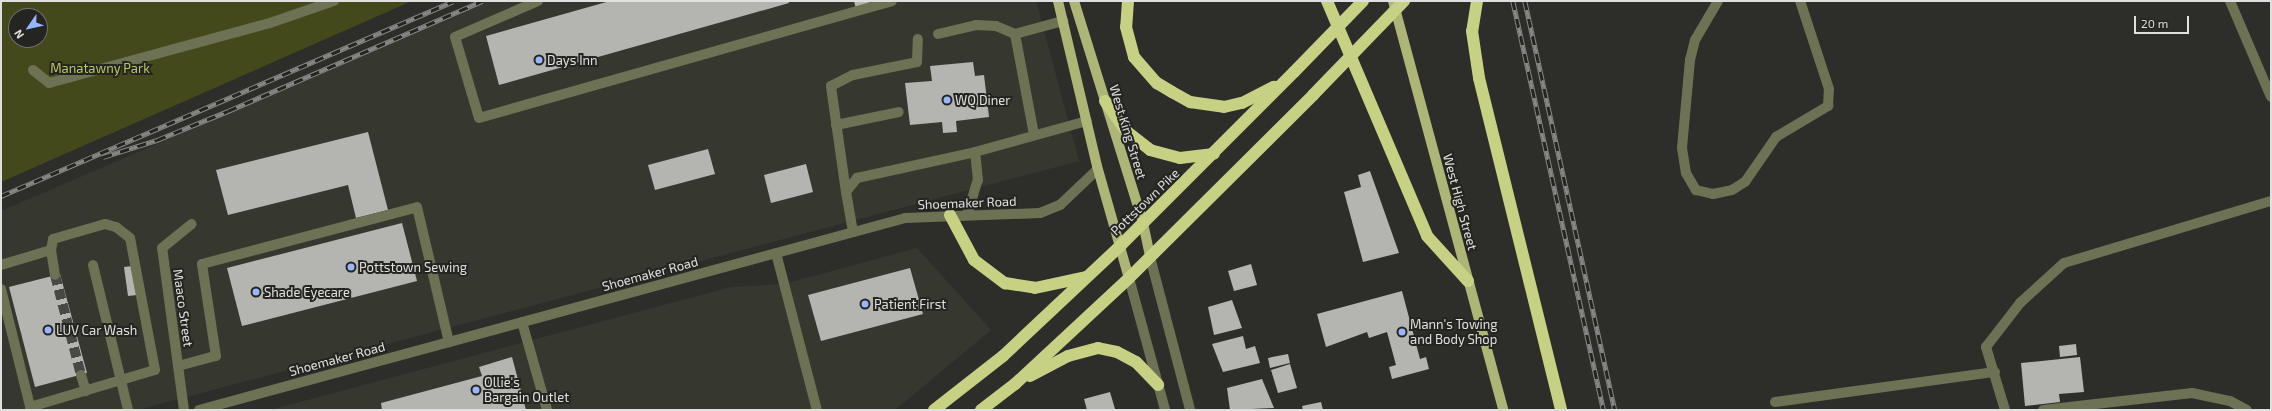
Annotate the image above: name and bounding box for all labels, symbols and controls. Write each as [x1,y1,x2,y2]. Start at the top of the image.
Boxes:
north arrow [8,8,48,48]
scale bar [2136,8,2191,34]
text: 20 m [2141,16,2168,30]
text: N [11,28,26,41]
place label: Days Inn [547,52,598,68]
marker: Days Inn [534,55,544,65]
park label: Manatawny Park [50,60,150,76]
street label: West King Street [1106,83,1150,181]
place label: WQ Diner [955,92,1011,108]
marker: WQ Diner [942,95,952,105]
street label: West High Street [1440,152,1480,252]
street label: Pottstown Pike [1107,165,1183,239]
street label: Shoemaker Road [917,193,1017,213]
street label: Shoemaker Road [600,254,700,294]
place label: Pottstown Sewing [359,259,467,275]
marker: Pottstown Sewing [346,262,356,272]
street label: Maaco Street [170,268,196,348]
place label: Shade Eyecare [264,284,350,300]
marker: Shade Eyecare [251,287,261,297]
place label: Patient First [874,296,946,312]
marker: Patient First [859,298,871,310]
place label: Mann's Towing and Body Shop [1410,317,1498,348]
place label: LUV Car Wash [56,322,138,338]
marker: LUV Car Wash [43,325,53,335]
marker: Mann's Towing and Body Shop [1397,327,1407,337]
street label: Shoemaker Road [287,339,387,379]
place label: Ollie's Bargain Outlet [484,375,569,406]
marker: Ollie's Bargain Outlet [471,385,481,395]

